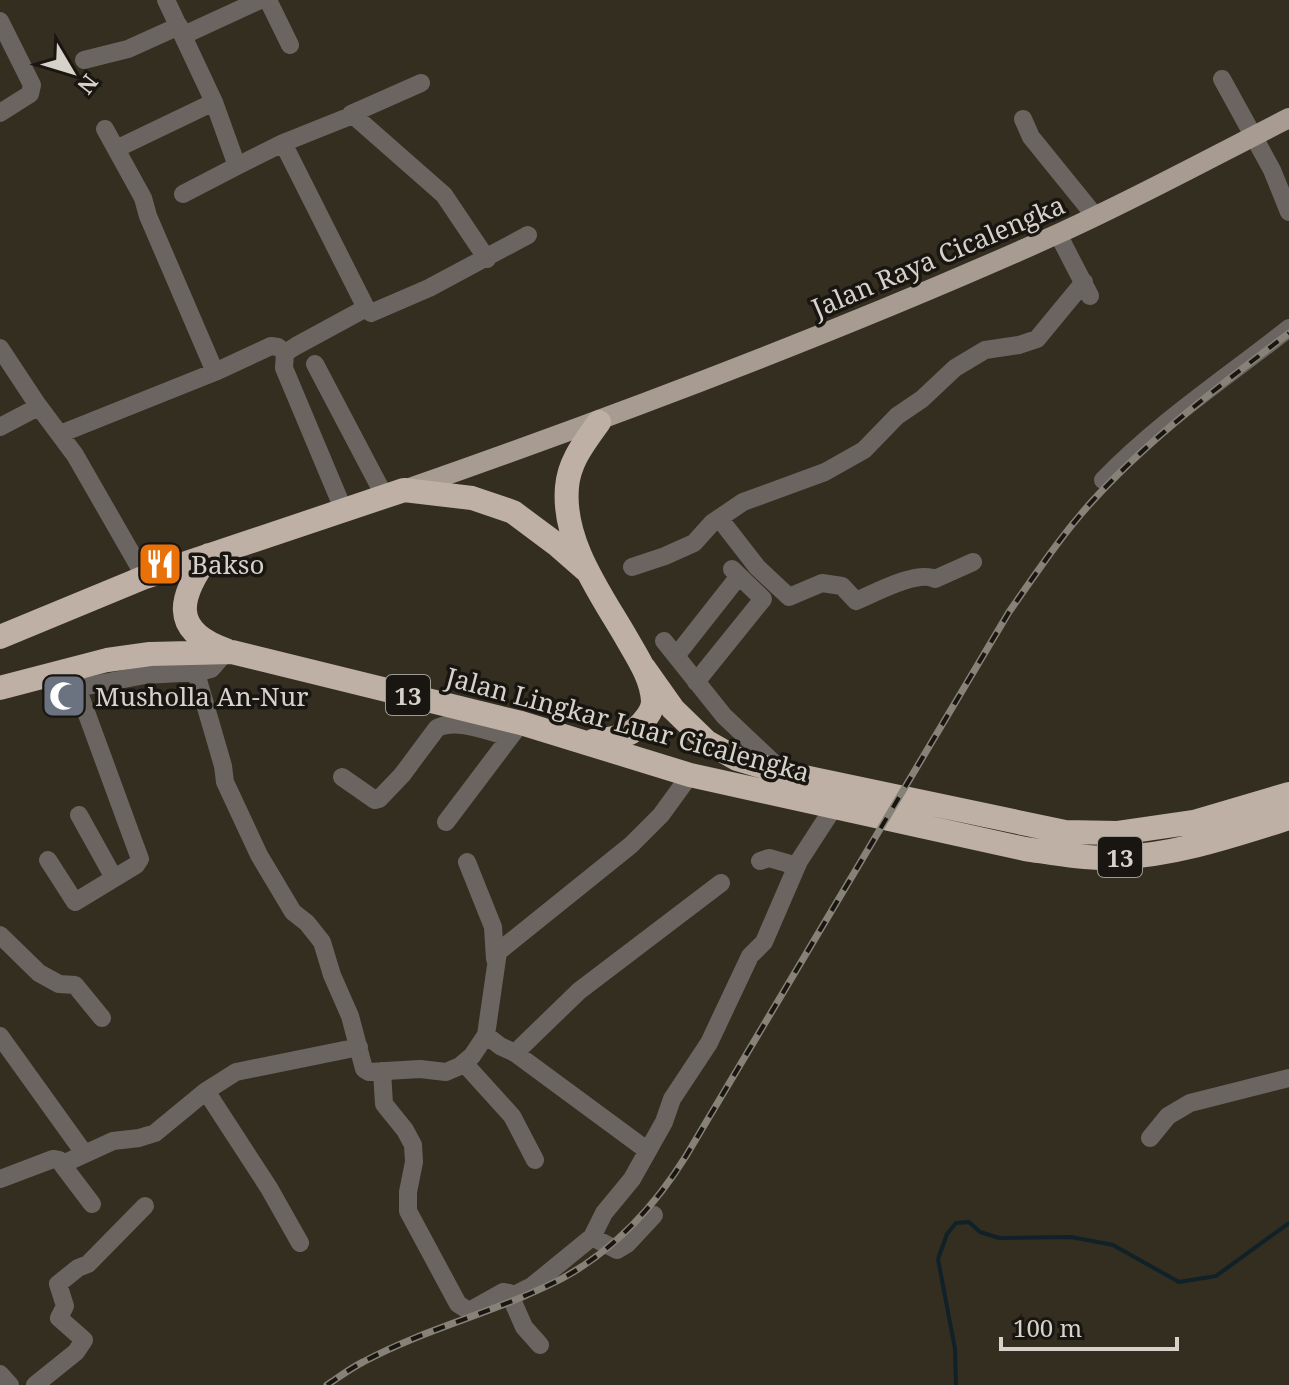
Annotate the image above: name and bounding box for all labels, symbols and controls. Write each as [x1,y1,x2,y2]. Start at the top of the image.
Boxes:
north arrow [32,32,112,112]
text: N [71,69,106,101]
street label: Jalan Raya Cicalengka [805,186,1070,326]
restaurant icon: Bakso [136,540,184,588]
place label: Bakso [191,546,265,582]
street label: Jalan Lingkar Luar Cicalengka [441,658,814,790]
mosque icon: Musholla An-Nur [40,672,88,720]
road number: 13 [386,675,430,715]
place label: Musholla An-Nur [95,678,308,714]
road number: 13 [1098,837,1142,877]
scale bar [1001,1301,1177,1351]
text: 100 m [1013,1311,1082,1344]

